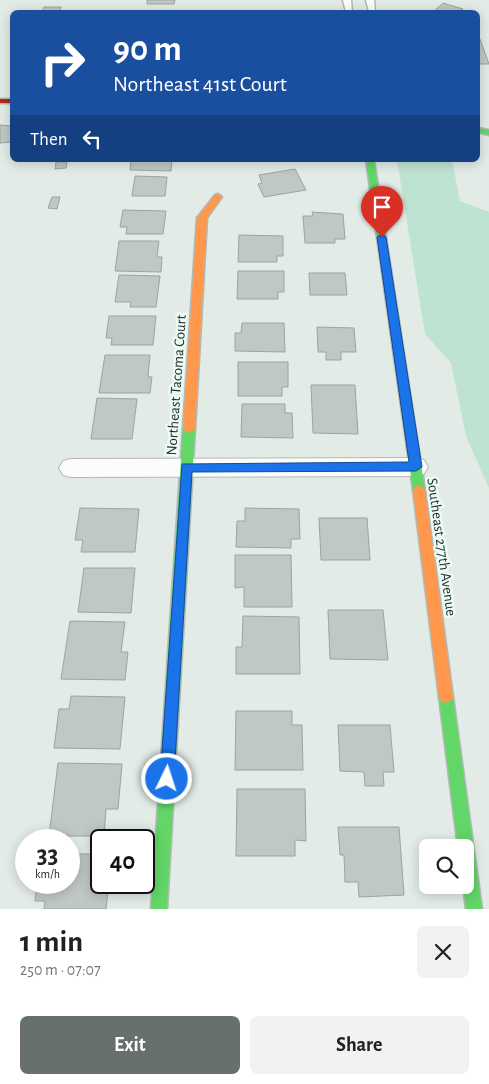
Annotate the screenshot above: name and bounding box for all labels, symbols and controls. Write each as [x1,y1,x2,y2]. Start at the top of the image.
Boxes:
icon: right [30,30,95,95]
text: 90 m [113,32,182,67]
text: Northeast 41st Court [113,73,287,95]
icon: left [78,125,106,153]
text: Then [30,130,68,149]
pin [361,186,403,237]
icon: arrive [368,193,396,221]
street label: Northeast Tacoma Court [164,314,189,456]
street label: Southeast 277th Avenue [424,477,459,617]
position arrow [140,752,192,804]
speed limit sign: 40 [90,829,155,894]
map controls [419,839,474,894]
button: search [419,839,474,894]
text: 33 [37,843,58,868]
text: km/h [35,868,60,880]
button: close [417,926,469,978]
text: 1 min [20,927,83,957]
text: 250 m · 07:07 [20,962,101,978]
button: Exit [20,1016,240,1074]
button: Share [250,1016,469,1074]

